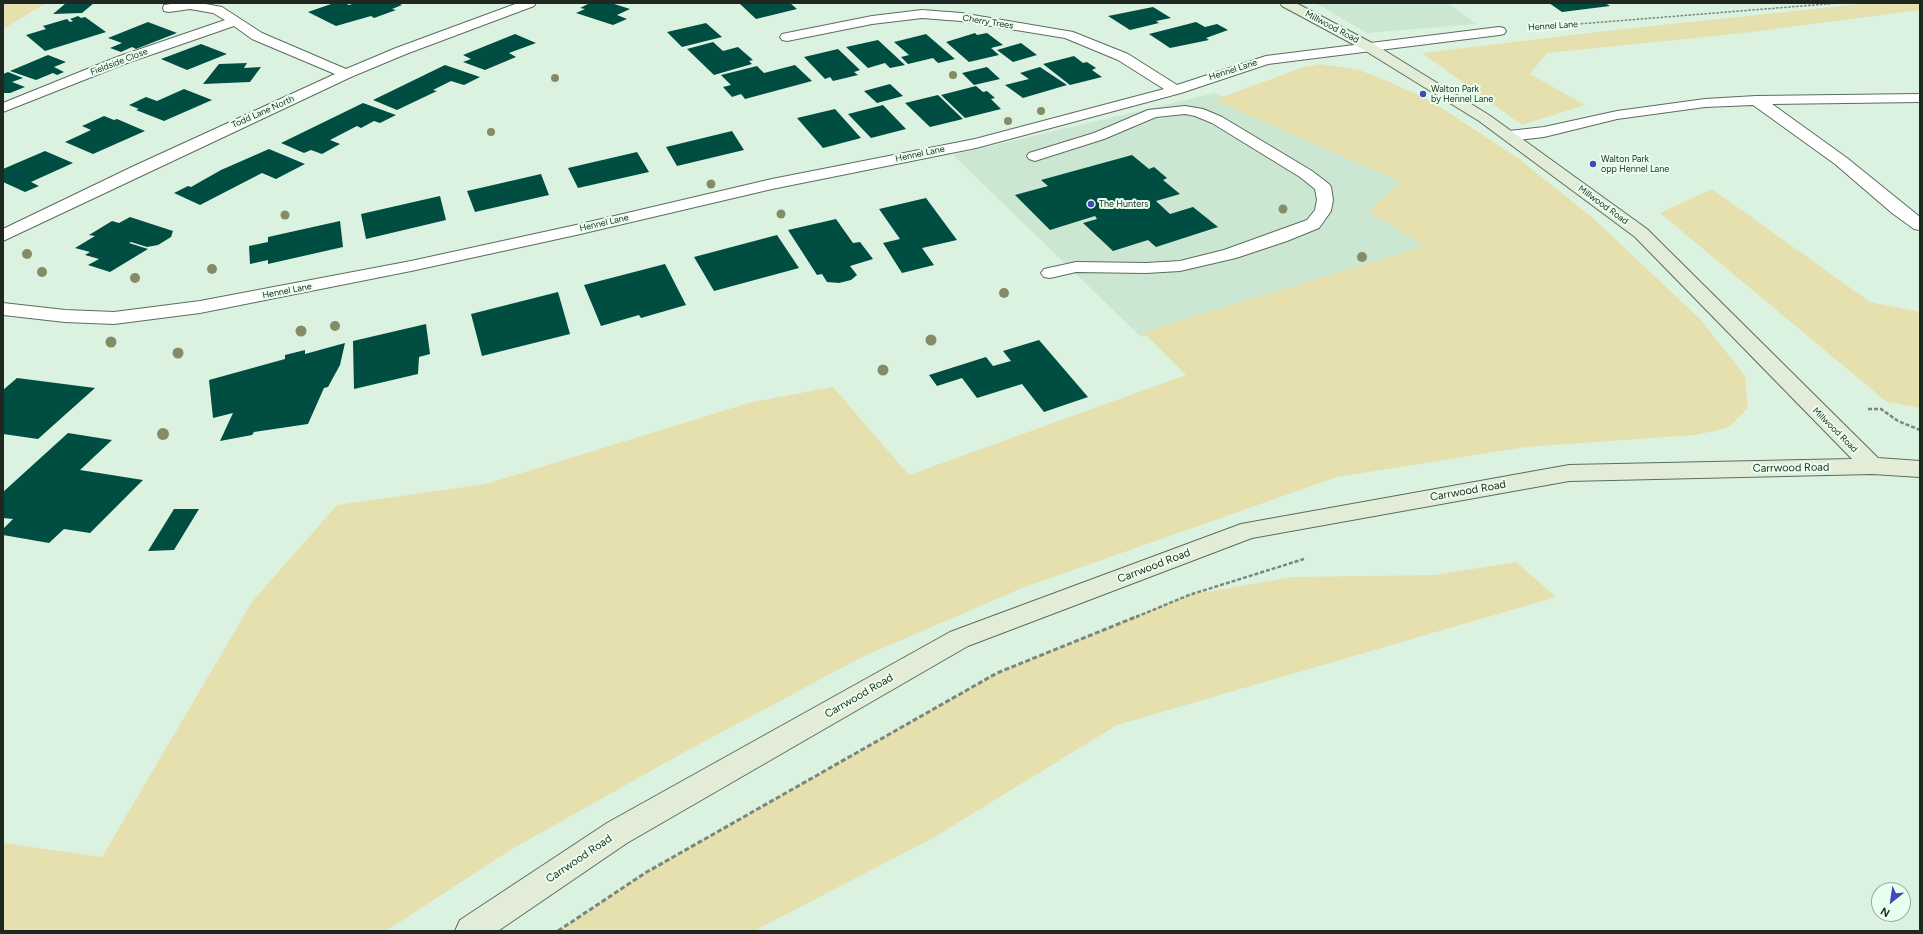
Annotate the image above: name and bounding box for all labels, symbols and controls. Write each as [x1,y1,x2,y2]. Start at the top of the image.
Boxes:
street label: Millwood Road [1303,8,1361,46]
street label: Cherry Trees [962,13,1014,31]
street label: Hennel Lane [1528,19,1578,33]
street label: Fieldside Close [89,46,149,78]
street label: Hennel Lane [1208,57,1258,83]
place label: Walton Park by Hennel Lane [1431,84,1493,105]
marker: Walton Park by Hennel Lane [1418,89,1428,99]
street label: Todd Lane North [230,93,296,131]
street label: Hennel Lane [894,144,946,164]
place label: Walton Park opp Hennel Lane [1601,154,1669,175]
marker: Walton Park opp Hennel Lane [1588,159,1598,169]
street label: Millwood Road [1576,183,1630,227]
marker: The Hunters [1086,199,1096,209]
place label: The Hunters [1099,199,1148,209]
street label: Hennel Lane [578,212,630,234]
street label: Hennel Lane [261,281,313,301]
street label: Millwood Road [1810,405,1860,455]
street label: Carrwood Road [1753,461,1829,475]
street label: Carrwood Road [1429,478,1507,504]
street label: Carrwood Road [1116,546,1192,586]
street label: Carrwood Road [822,671,896,721]
street label: Carrwood Road [544,832,614,886]
north arrow [1871,882,1911,922]
text: N [1878,904,1892,920]

